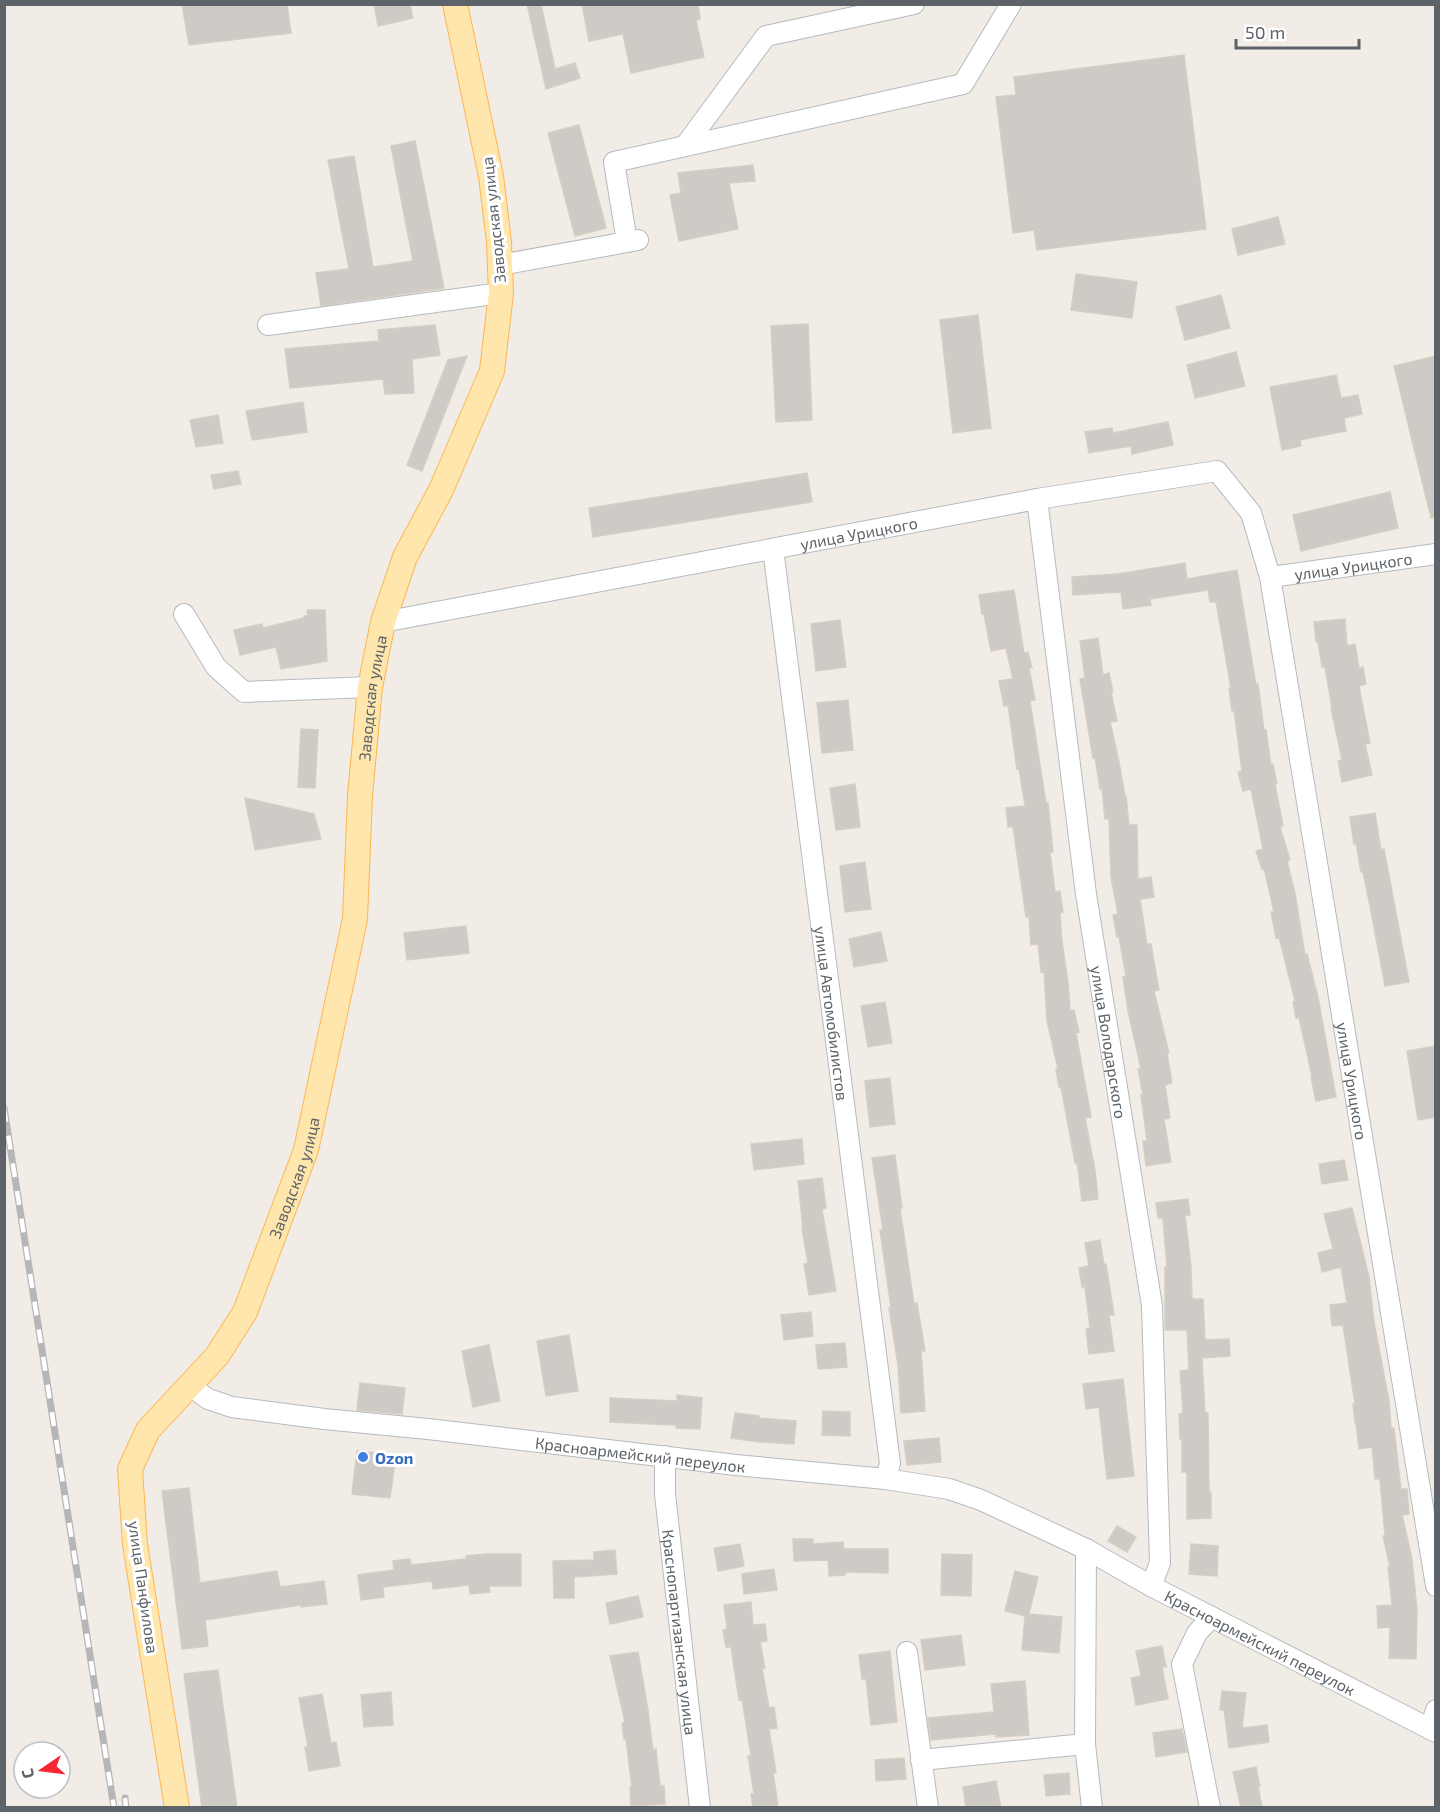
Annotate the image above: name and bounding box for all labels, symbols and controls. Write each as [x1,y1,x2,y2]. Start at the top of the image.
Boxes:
scale bar [1236,12,1359,50]
text: 50 m [1245,21,1285,43]
street label: Заводская улица [477,156,510,284]
street label: улица Урицкого [798,512,919,554]
street label: улица Урицкого [1293,548,1414,584]
street label: Заводская улица [354,633,390,762]
street label: улица Автомобилистов [811,925,853,1102]
street label: улица Володарского [1087,964,1131,1120]
street label: улица Урицкого [1333,1020,1372,1141]
street label: Заводская улица [264,1115,322,1241]
street label: Красноармейский переулок [534,1432,747,1475]
place label: Ozon [375,1448,413,1467]
marker: Ozon [356,1450,370,1464]
street label: улица Панфилова [124,1519,163,1655]
street label: Краснопартизанская улица [659,1528,701,1736]
street label: Красноармейский переулок [1162,1585,1359,1699]
north arrow [12,1740,72,1800]
text: С [17,1767,37,1781]

